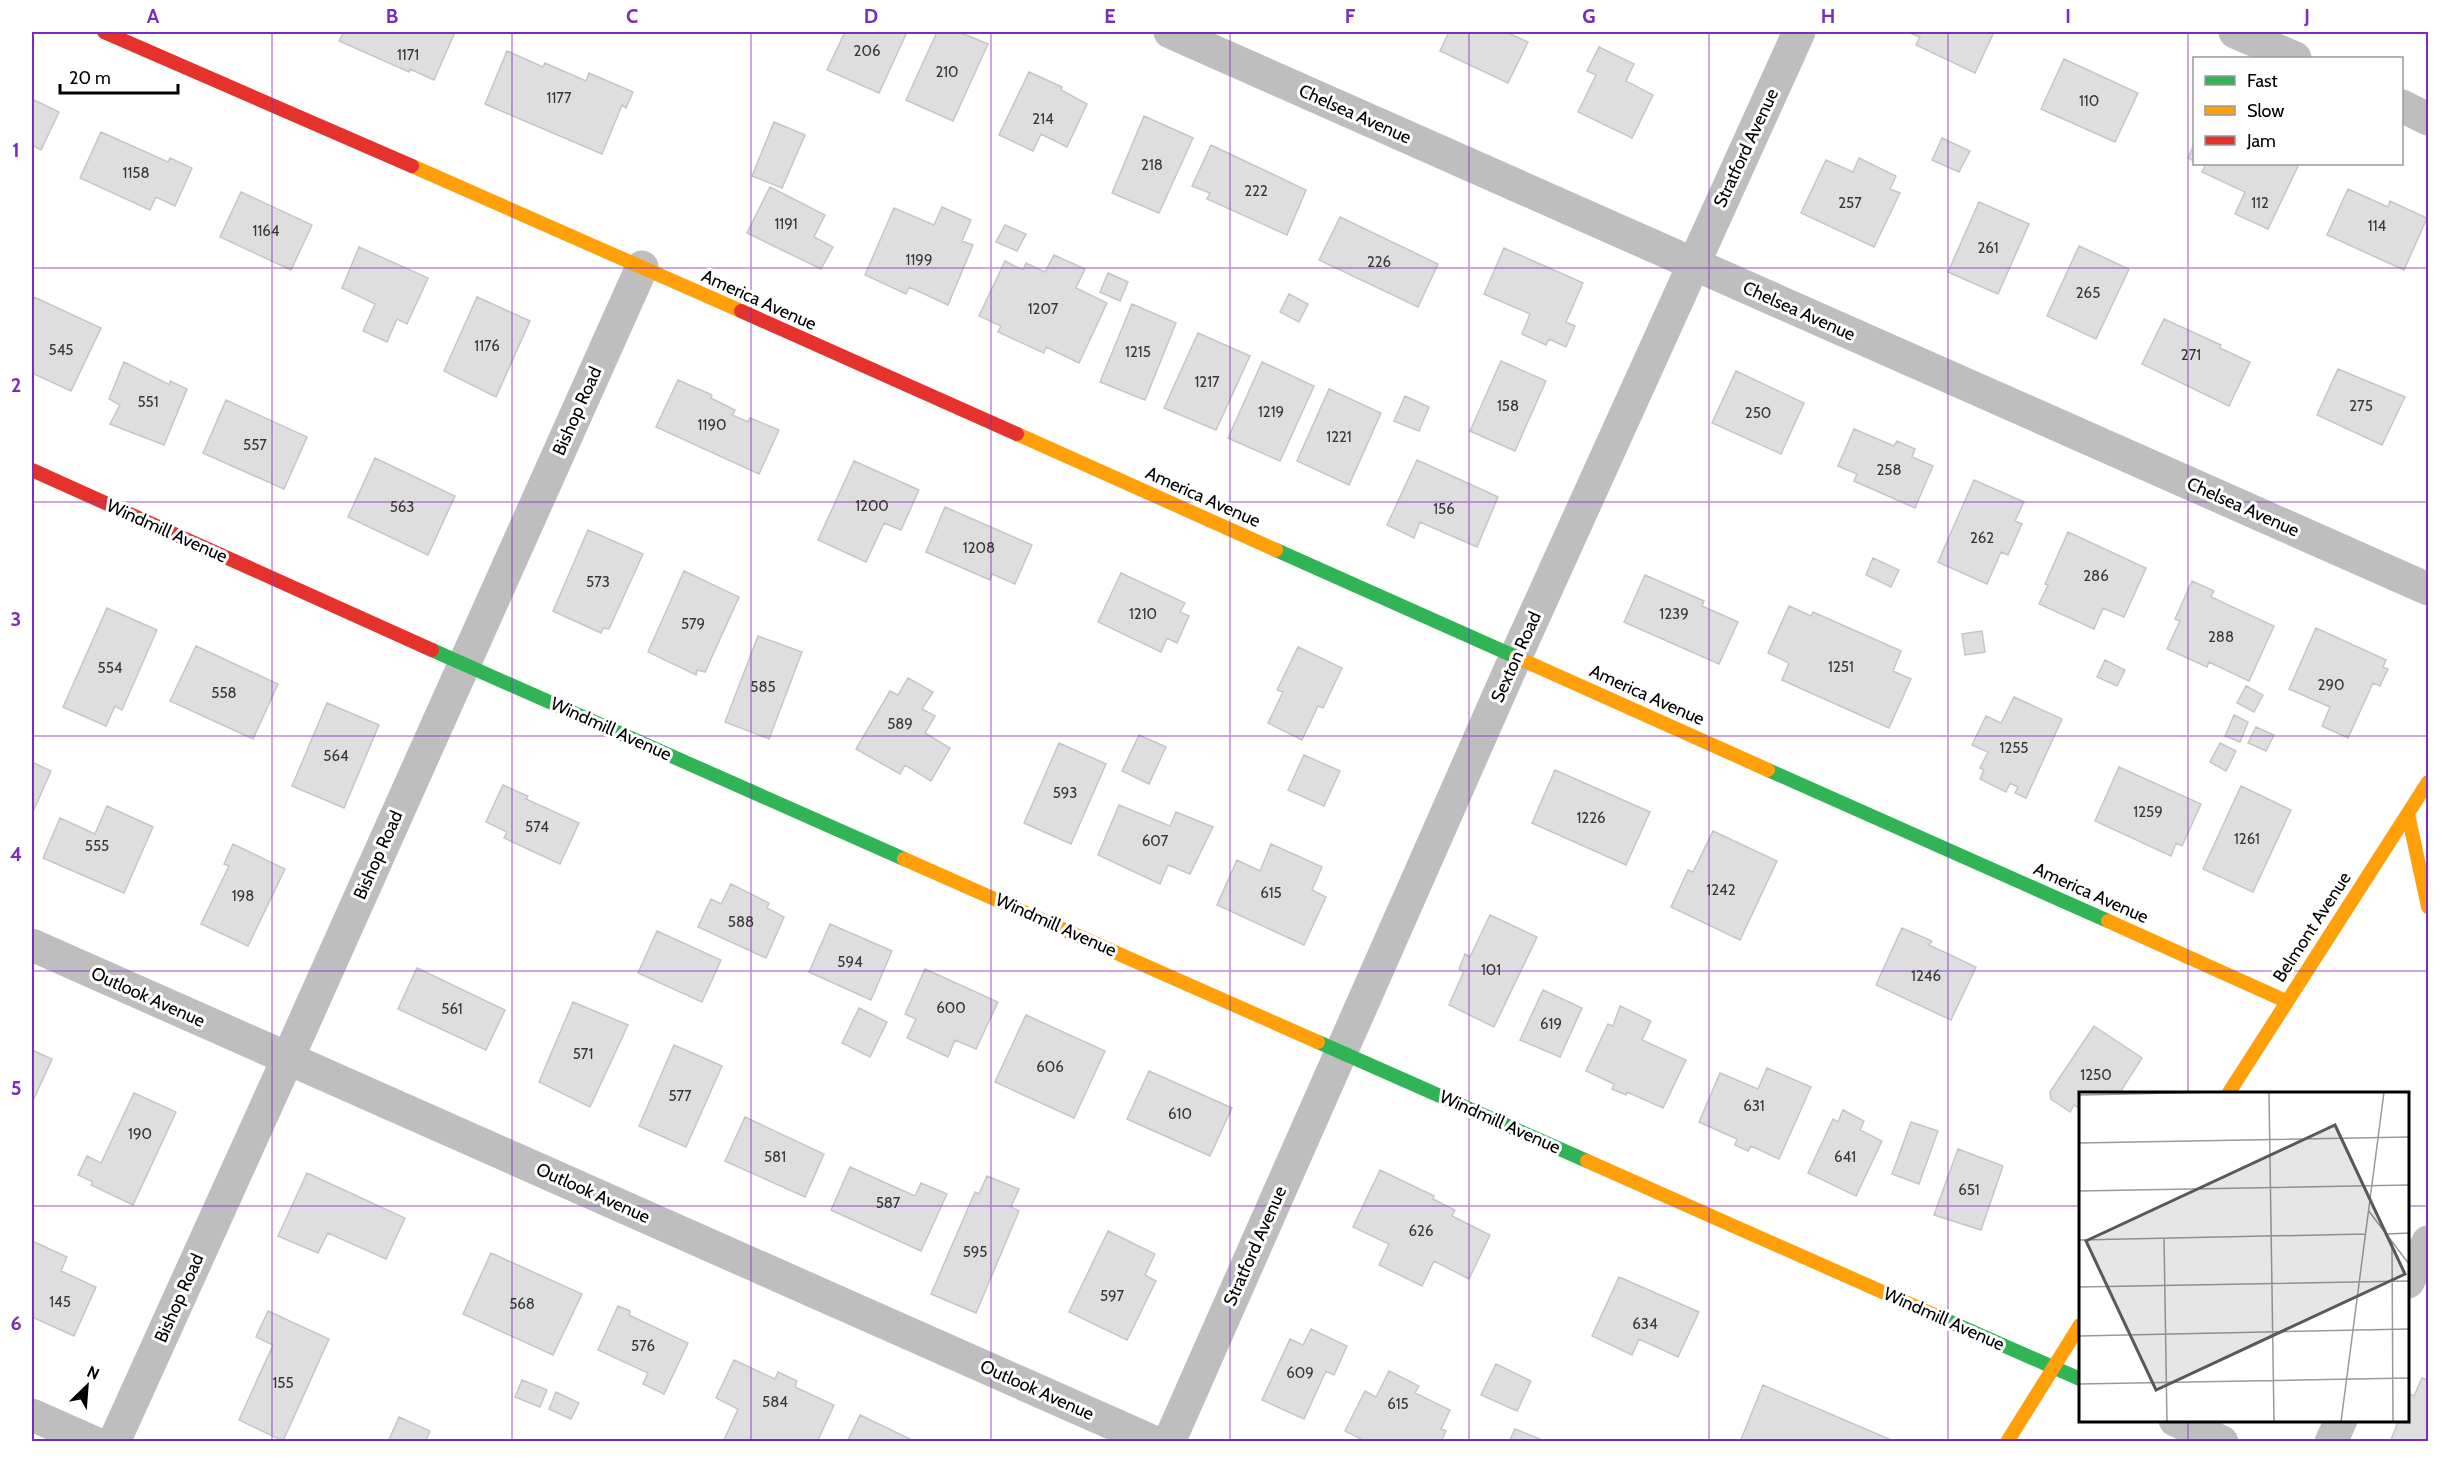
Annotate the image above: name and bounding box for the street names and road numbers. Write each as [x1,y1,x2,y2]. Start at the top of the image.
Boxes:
street label: Chelsea Avenue [1295,79,1415,149]
street label: Stratford Avenue [1709,85,1783,211]
street label: America Avenue [698,265,820,335]
street label: Chelsea Avenue [1739,276,1859,346]
street label: Bishop Road [548,363,606,459]
street label: America Avenue [1142,462,1264,532]
street label: Chelsea Avenue [2183,472,2303,542]
street label: Windmill Avenue [103,495,231,567]
street label: Sexton Road [1486,608,1546,706]
street label: America Avenue [1586,660,1708,730]
street label: Windmill Avenue [547,693,675,765]
street label: Bishop Road [349,807,407,903]
street label: America Avenue [2030,858,2152,928]
street label: Belmont Avenue [2268,868,2356,986]
street label: Windmill Avenue [992,889,1120,961]
street label: Outlook Avenue [88,962,208,1032]
street label: Windmill Avenue [1436,1086,1564,1158]
street label: Outlook Avenue [533,1158,653,1228]
street label: Stratford Avenue [1219,1183,1291,1309]
street label: Bishop Road [150,1250,208,1346]
street label: Windmill Avenue [1880,1283,2008,1355]
street label: Outlook Avenue [977,1355,1097,1425]

